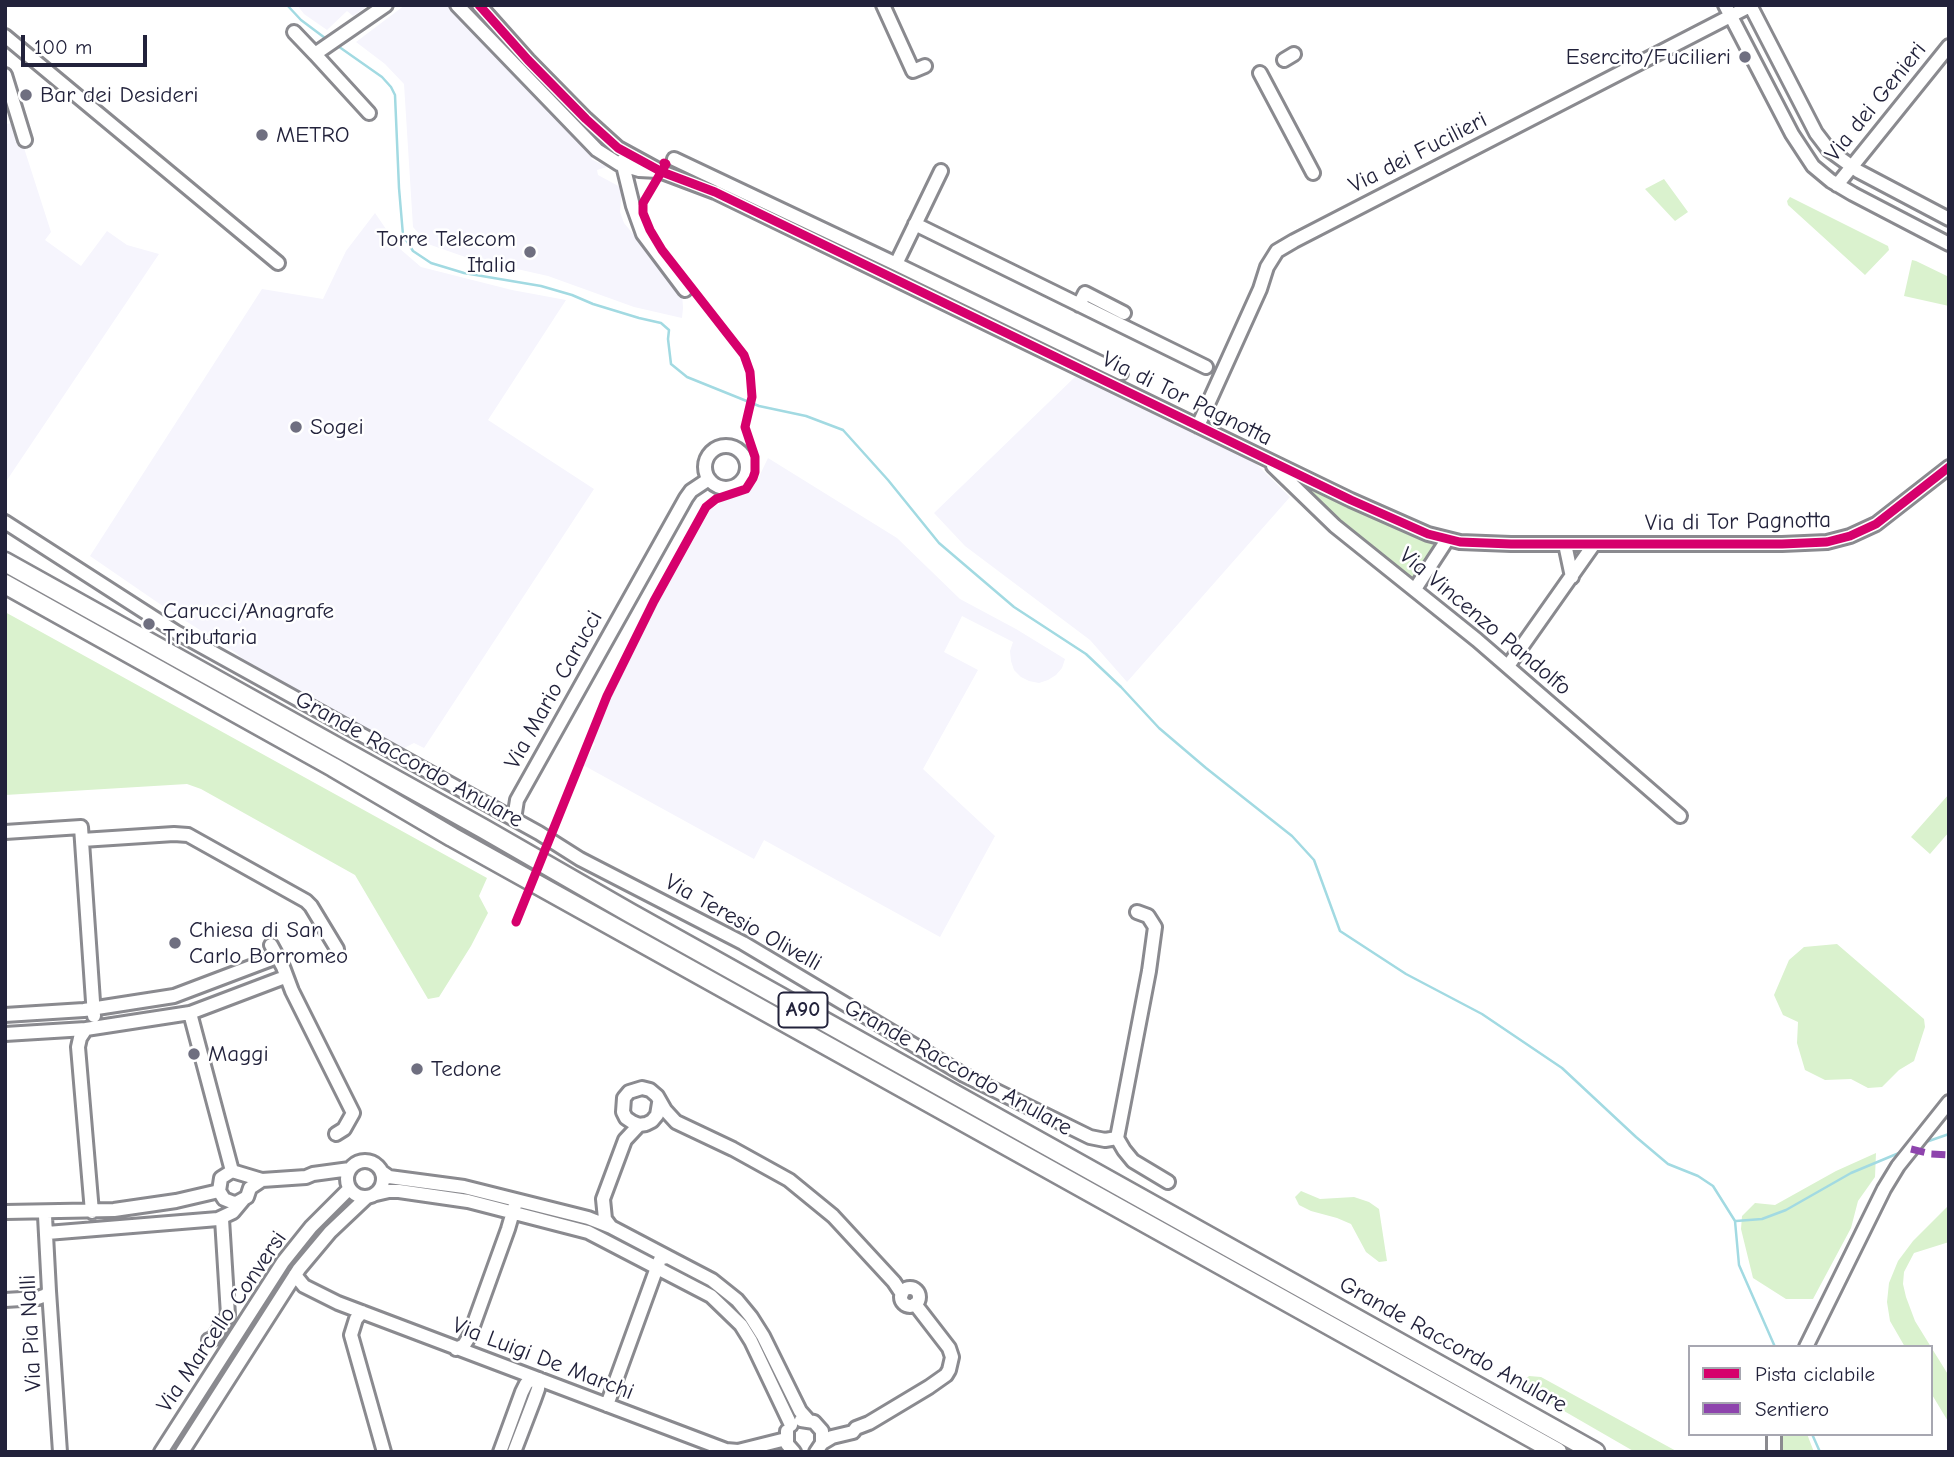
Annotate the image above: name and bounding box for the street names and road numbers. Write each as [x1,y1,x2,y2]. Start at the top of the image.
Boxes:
street label: Via dei Genieri [1819,37,1933,167]
street label: Via dei Fucilieri [1344,106,1492,200]
street label: Via di Tor Pagnotta [1097,346,1277,452]
street label: Via di Tor Pagnotta [1645,507,1831,537]
street label: Via Vincenzo Pandolfo [1393,542,1577,702]
street label: Via Mario Carucci [499,606,609,774]
street label: Grande Raccordo Anulare [290,686,528,834]
street label: Via Teresio Olivelli [660,869,826,977]
road number: A90 [778,992,828,1028]
street label: Grande Raccordo Anulare [839,994,1077,1142]
street label: Via Marcello Conversi [151,1226,293,1418]
street label: Grande Raccordo Anulare [1334,1271,1572,1419]
street label: Via Pia Nalli [14,1274,48,1392]
street label: Via Luigi De Marchi [448,1312,638,1406]

